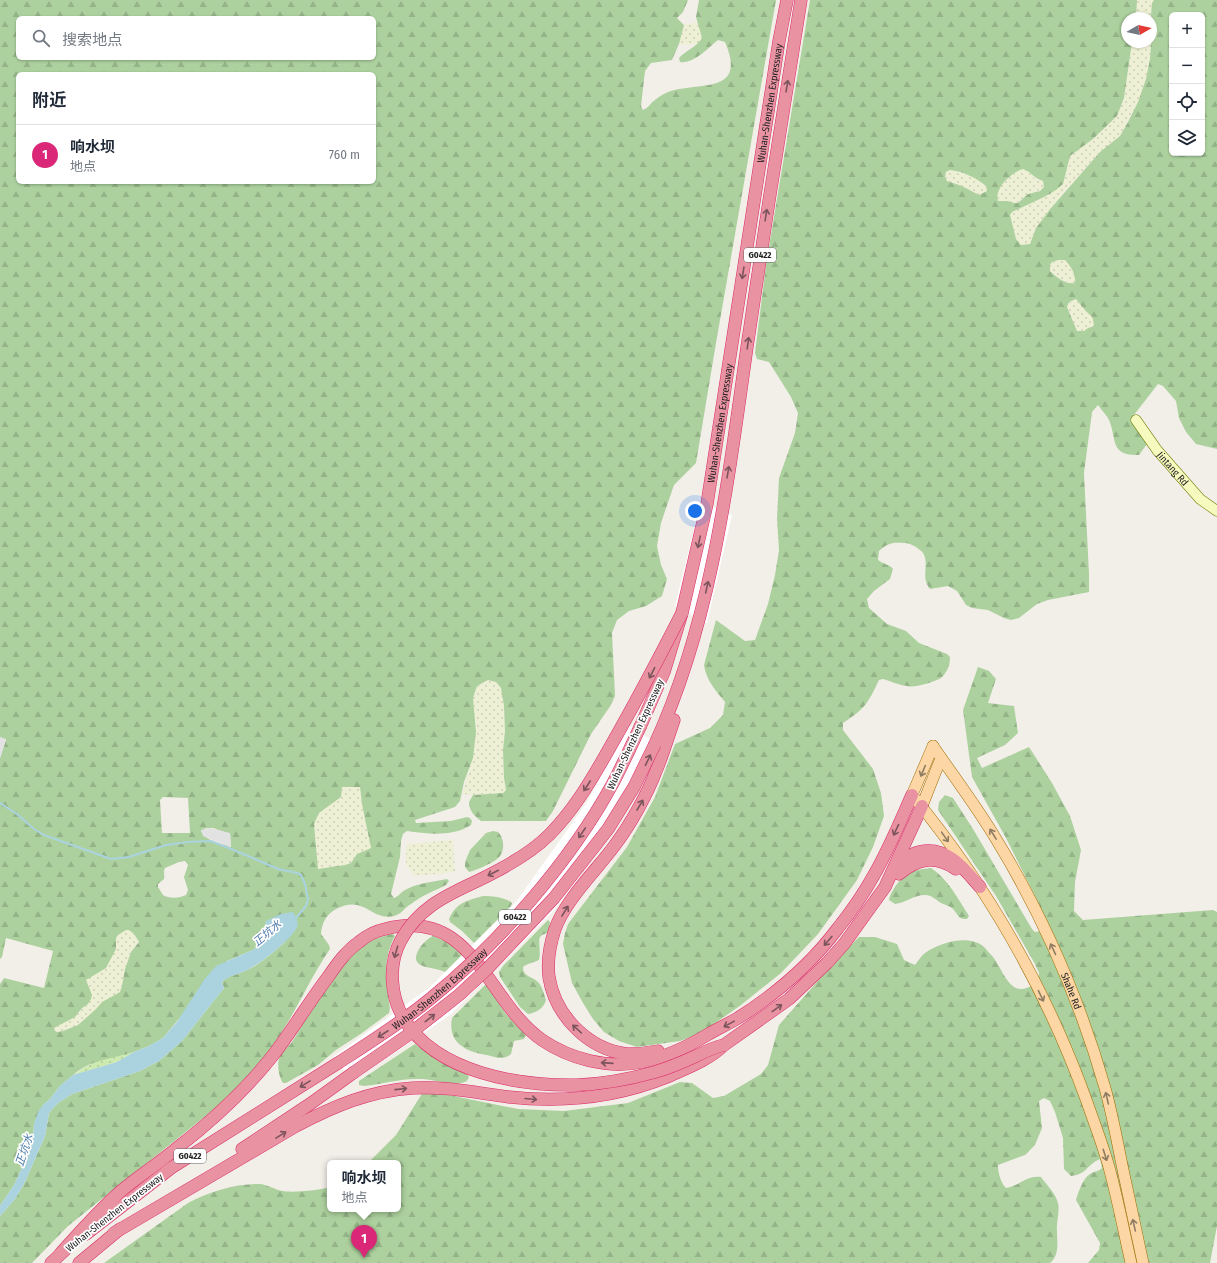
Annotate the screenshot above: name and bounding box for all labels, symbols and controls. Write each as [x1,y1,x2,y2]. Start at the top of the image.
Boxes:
north arrow [1121,12,1157,48]
map controls [1169,12,1205,156]
button: + [1169,12,1205,48]
search box [16,16,376,60]
icon: search [30,27,52,49]
text: 搜索地点 [62,31,122,49]
street label: Wuhan-Shenzhen Expressway [755,42,786,164]
button: − [1169,48,1205,84]
one-way arrow [783,80,791,93]
button: locate [1169,84,1205,120]
text: 附近 [32,90,66,111]
button: layers [1169,120,1205,156]
text: 响水坝 [70,138,115,156]
text: 1 [42,147,48,162]
text: 760 m [329,147,360,162]
text: 地点 [70,159,96,174]
one-way arrow [762,209,770,222]
road number: G0422 [744,248,776,262]
one-way arrow [739,266,747,279]
one-way arrow [744,337,752,350]
street label: Wuhan-Shenzhen Expressway [705,363,736,484]
street label: Jintang Rd [1154,449,1191,489]
one-way arrow [724,466,732,479]
your location [685,501,705,521]
one-way arrow [694,535,702,548]
one-way arrow [704,580,712,593]
one-way arrow [647,667,655,679]
street label: Wuhan-Shenzhen Expressway [605,677,667,791]
one-way arrow [644,754,652,766]
one-way arrow [918,764,926,776]
one-way arrow [583,780,591,791]
one-way arrow [636,799,644,811]
one-way arrow [892,824,899,836]
one-way arrow [578,827,586,838]
one-way arrow [989,828,997,840]
one-way arrow [941,831,949,842]
one-way arrow [487,870,499,877]
one-way arrow [561,906,569,917]
road number: G0422 [499,910,531,924]
water label: 正坑水 [251,917,285,949]
one-way arrow [824,935,832,946]
one-way arrow [1049,944,1057,956]
street label: Wuhan-Shenzhen Expressway [390,946,490,1033]
one-way arrow [392,946,399,959]
street label: Shahe Rd [1058,971,1083,1011]
one-way arrow [1038,989,1046,1001]
one-way arrow [771,1004,782,1012]
one-way arrow [425,1013,436,1022]
one-way arrow [723,1020,735,1028]
one-way arrow [572,1024,582,1034]
one-way arrow [378,1030,389,1038]
one-way arrow [601,1060,614,1067]
one-way arrow [300,1080,311,1088]
one-way arrow [394,1085,407,1093]
one-way arrow [1103,1092,1111,1105]
one-way arrow [524,1095,537,1102]
one-way arrow [275,1130,287,1138]
water label: 正坑水 [13,1132,36,1168]
one-way arrow [1102,1148,1109,1161]
road number: G0422 [174,1149,206,1163]
popup [327,1160,401,1212]
text: 响水坝 [341,1169,387,1187]
street label: Wuhan-Shenzhen Expressway [64,1171,166,1254]
text: 地点 [341,1190,368,1205]
one-way arrow [1130,1219,1138,1232]
pin: 1 [351,1225,377,1258]

